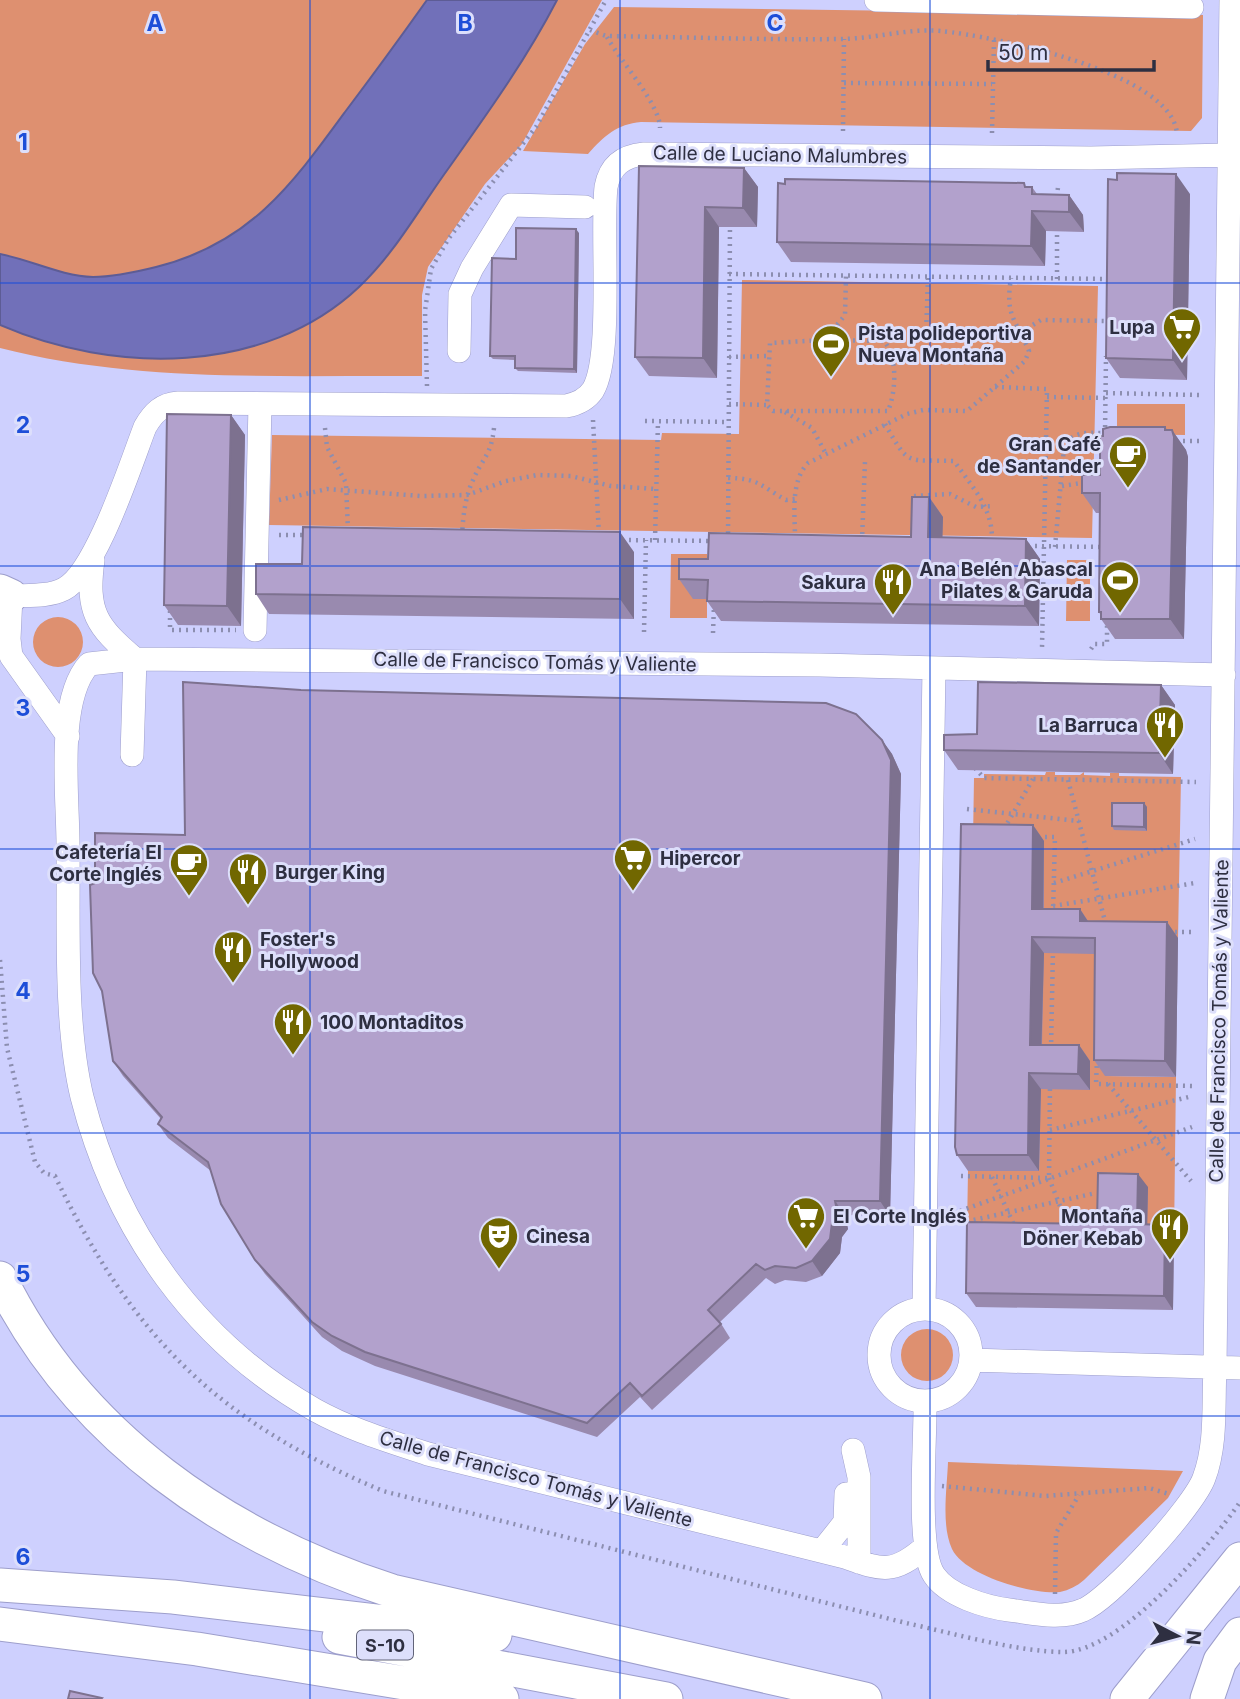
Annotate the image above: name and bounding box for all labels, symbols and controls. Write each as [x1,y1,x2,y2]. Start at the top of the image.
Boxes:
text: A [146,9,164,37]
text: B [457,9,473,37]
text: C [766,9,784,37]
scale bar [988,28,1154,72]
text: 50 m [998,40,1048,65]
text: 1 [18,128,28,156]
street label: Calle de Luciano Malumbres [653,141,907,169]
supermarket icon: Lupa [1161,306,1203,361]
place label: Lupa [1109,316,1155,339]
place label: Pista polideportiva Nueva Montaña [858,322,1032,367]
sports icon: Pista polideportiva Nueva Montaña [810,323,852,378]
text: 2 [16,411,30,439]
place label: Gran Café de Santander [977,433,1101,478]
cafe icon: Gran Café de Santander [1107,434,1149,489]
place label: Ana Belén Abascal Pilates & Garuda [919,558,1093,603]
sports icon: Ana Belén Abascal Pilates & Garuda [1099,559,1141,614]
restaurant icon: Sakura [872,561,914,616]
place label: Sakura [801,571,866,594]
street label: Calle de Francisco Tomás y Valiente [373,648,697,676]
text: 3 [16,694,30,722]
restaurant icon: La Barruca [1144,704,1186,759]
place label: La Barruca [1038,714,1138,737]
supermarket icon: Hipercor [612,837,654,892]
place label: Cafetería El Corte Inglés [49,841,162,886]
cafe icon: Cafetería El Corte Inglés [168,842,210,897]
place label: Hipercor [660,847,741,870]
restaurant icon: Burger King [227,851,269,906]
street label: Calle de Francisco Tomás y Valiente [1205,859,1233,1183]
place label: Burger King [275,861,385,884]
place label: Foster's Hollywood [260,928,359,973]
restaurant icon: Foster's Hollywood [212,929,254,984]
text: 4 [15,977,31,1005]
restaurant icon: 100 Montaditos [272,1001,314,1056]
place label: 100 Montaditos [320,1011,464,1034]
supermarket icon: El Corte Inglés [785,1195,827,1250]
place label: El Corte Inglés [833,1205,967,1228]
place label: Montaña Döner Kebab [1023,1205,1143,1250]
restaurant icon: Montaña Döner Kebab [1149,1206,1191,1261]
theatre icon: Cinesa [478,1215,520,1270]
place label: Cinesa [526,1225,590,1248]
text: 5 [16,1260,30,1288]
street label: Calle de Francisco Tomás y Valiente [377,1426,695,1532]
text: 6 [16,1543,30,1571]
north arrow [1142,1601,1212,1671]
text: N [1181,1629,1206,1646]
road number: S-10 [357,1630,413,1660]

